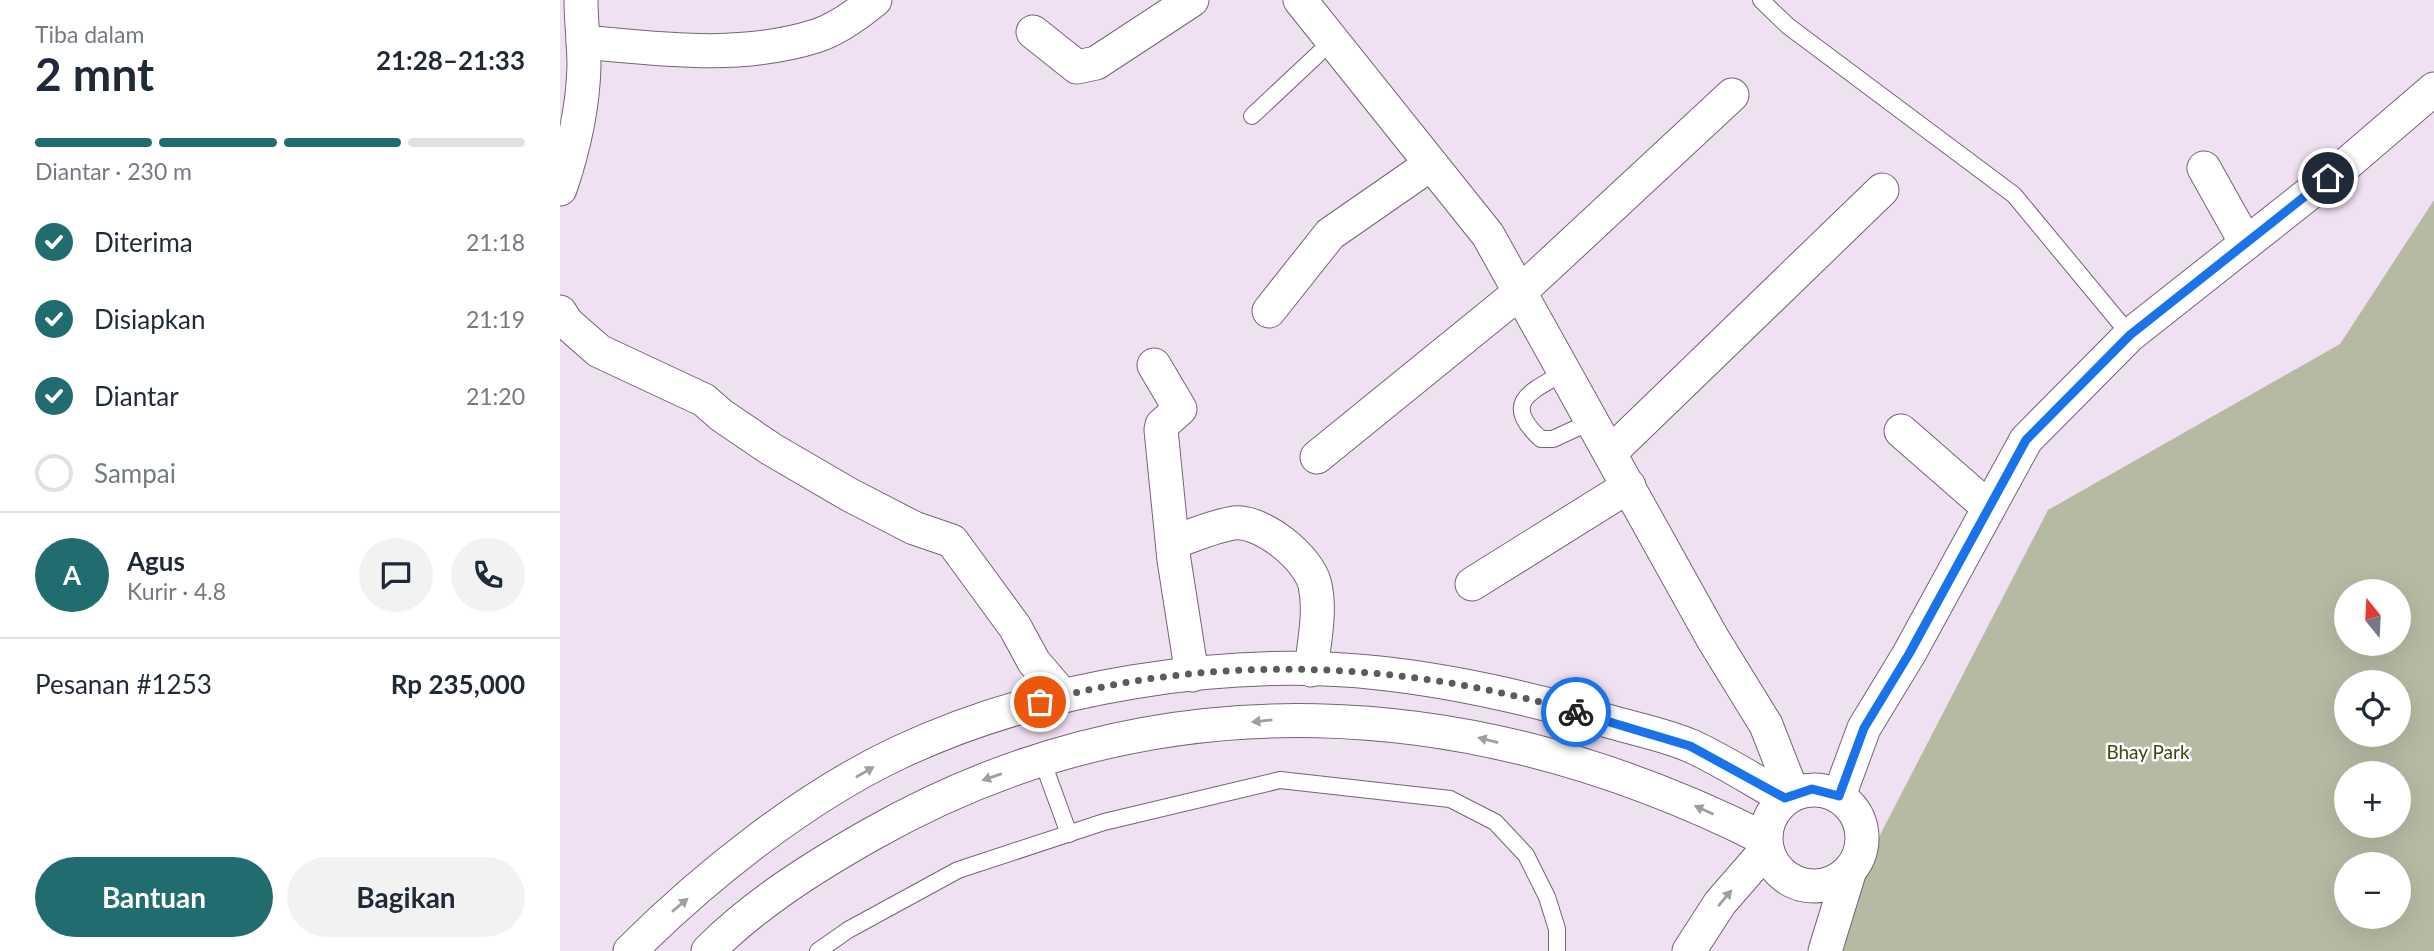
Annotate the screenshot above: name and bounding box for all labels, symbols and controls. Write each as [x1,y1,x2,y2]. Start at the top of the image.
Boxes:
text: Tiba dalam [35,20,144,48]
text: 21:28–21:33 [376,44,525,76]
text: 2 mnt [35,46,154,101]
pin [2298,148,2358,208]
text: Diantar · 230 m [35,157,192,185]
icon: home [2309,159,2347,197]
icon: check [35,223,73,261]
text: Diterima [94,226,193,258]
text: 21:18 [466,228,525,256]
icon: check [35,300,73,338]
text: Disiapkan [94,303,205,335]
text: 21:19 [466,305,525,333]
icon: check [35,377,73,415]
text: Diantar [94,380,179,412]
text: 21:20 [466,382,525,410]
text: Sampai [94,457,176,489]
button: chat [359,538,433,612]
button: phone [451,538,525,612]
text: Agus [127,545,185,577]
text: A [63,559,81,591]
text: Kurir · 4.8 [127,577,226,605]
north arrow [2334,579,2412,656]
map controls [2334,579,2411,929]
text: Pesanan #1253 [35,668,212,700]
text: Rp 235,000 [391,668,525,700]
button: locate [2334,670,2411,747]
pin [1010,672,1070,732]
courier [1541,677,1611,747]
icon: bag [1021,683,1059,721]
icon: bike [1557,693,1595,731]
one-way arrow [1251,716,1273,727]
one-way arrow [1477,734,1499,745]
park label: Bhay Park [2106,740,2190,763]
button: + [2334,761,2411,838]
one-way arrow [855,766,874,778]
one-way arrow [982,772,1003,783]
one-way arrow [1694,804,1714,816]
button: − [2334,852,2411,929]
button: Bantuan [35,857,273,937]
button: Bagikan [287,857,525,937]
one-way arrow [1717,889,1732,906]
one-way arrow [671,897,689,912]

